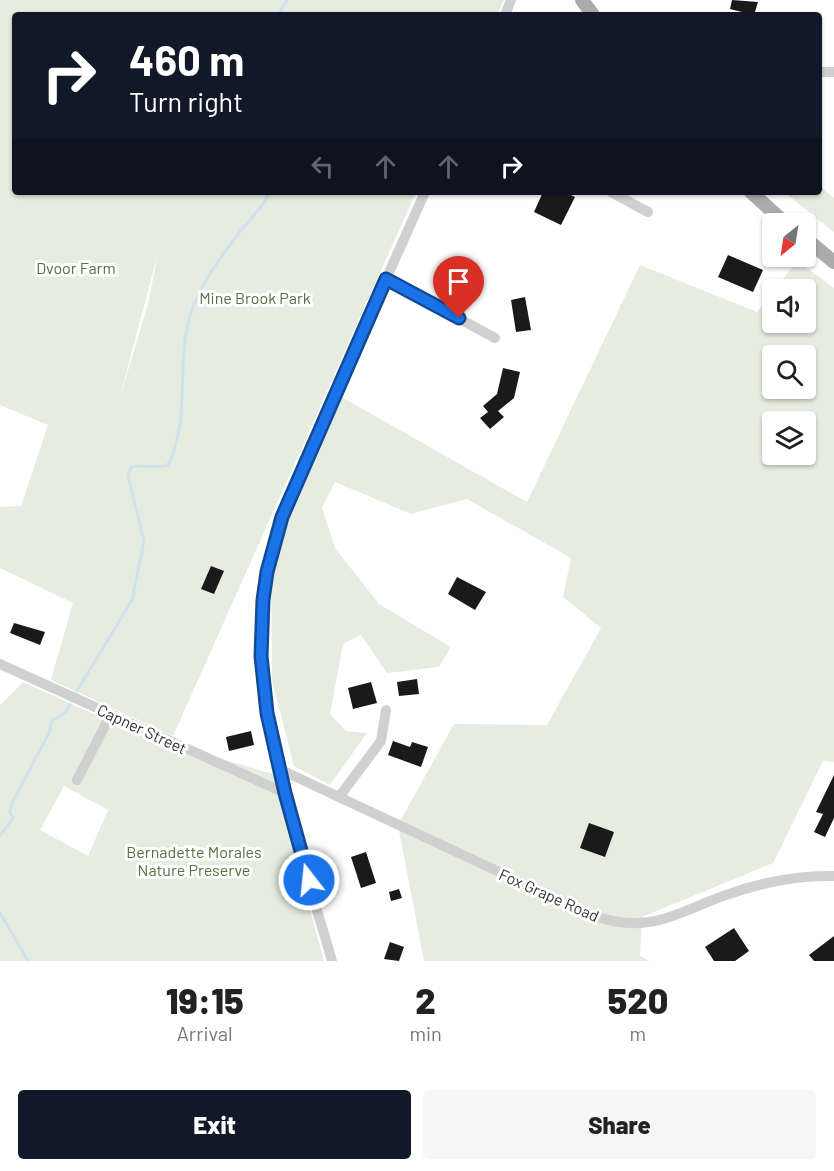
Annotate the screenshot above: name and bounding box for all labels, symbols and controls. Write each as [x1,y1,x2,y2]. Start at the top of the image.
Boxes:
text: 460 m [129,34,244,84]
icon: right [30,36,108,114]
text: Turn right [129,85,243,117]
icon: left [306,150,339,183]
icon: ahead [369,150,402,183]
icon: ahead [432,150,465,183]
icon: right [495,150,528,183]
north arrow [762,213,816,267]
map controls [762,213,816,465]
pin [433,256,484,318]
park label: Dvoor Farm [36,258,116,277]
icon: arrive [442,265,475,298]
button: sound [762,279,816,333]
park label: Mine Brook Park [199,288,311,307]
button: search [762,345,816,399]
button: layers [762,411,816,465]
street label: Capner Street [95,700,190,758]
park label: Bernadette Morales Nature Preserve [126,842,262,879]
position arrow [277,848,341,912]
street label: Fox Grape Road [496,864,602,925]
text: 19:15 [166,978,244,1021]
text: 2 [415,978,436,1021]
text: 520 [608,978,668,1021]
text: Arrival [177,1021,233,1045]
text: min [409,1021,442,1045]
text: m [630,1021,646,1045]
button: Exit [18,1090,411,1159]
button: Share [423,1090,816,1159]

